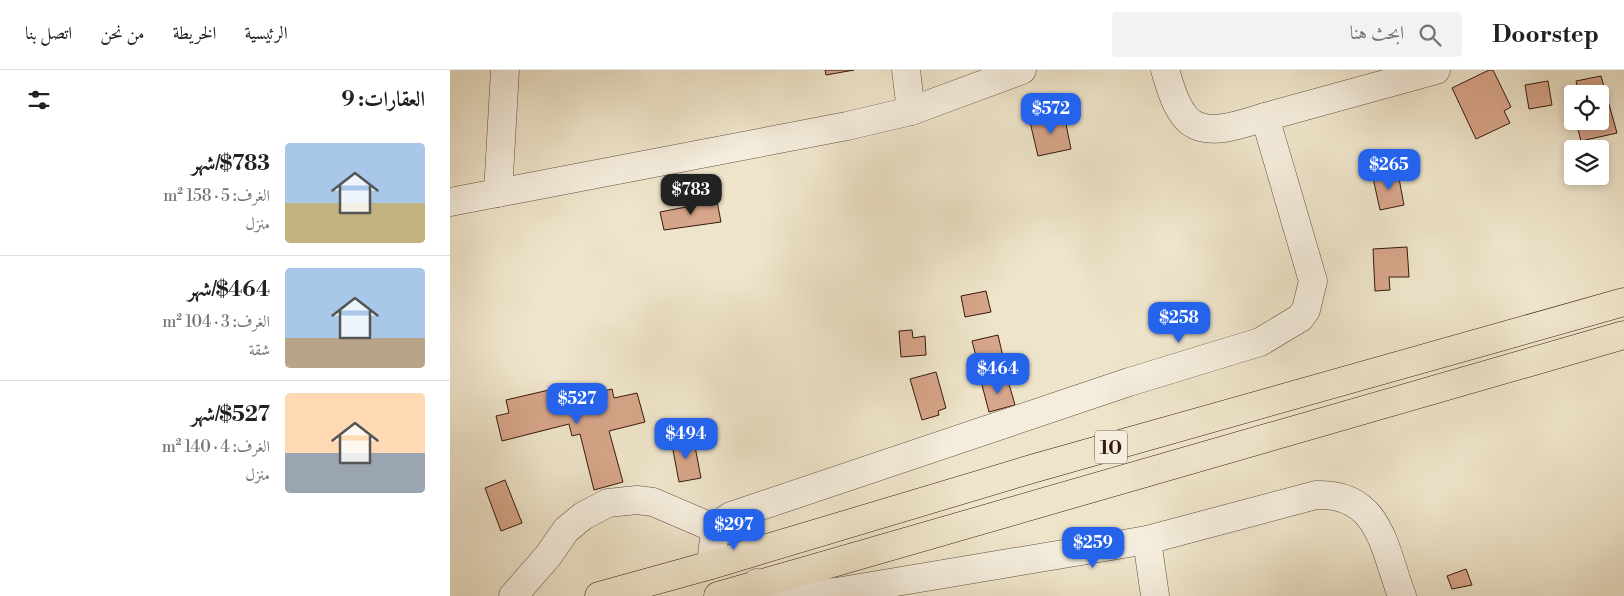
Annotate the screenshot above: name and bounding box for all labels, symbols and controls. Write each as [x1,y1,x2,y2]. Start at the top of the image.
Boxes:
search box [1112,12,1462,57]
text: Doorstep [1492,20,1599,50]
text: ابحث هنا [1350,21,1404,45]
icon: search [1416,21,1444,49]
text: اتصل بنا [25,22,72,45]
text: من نحن [100,22,145,45]
text: الخريطة [173,22,216,45]
text: الرئيسية [244,22,288,45]
map controls [1564,85,1609,185]
button: locate [1564,85,1609,130]
icon: filters [25,86,53,114]
text: العقارات: 9 [342,87,425,113]
pin: $572 [1021,92,1081,135]
text: $572 [1032,99,1070,119]
button: layers [1564,140,1609,185]
pin: $265 [1359,148,1419,191]
text: $783/شهر [191,151,270,177]
text: $265 [1369,155,1409,175]
icon: home [325,163,385,223]
pin: $783 [661,174,721,216]
text: $783 [672,180,710,200]
text: الغرف: 5 · 158 m² [163,186,270,206]
text: منزل [245,214,270,234]
text: $464/شهر [188,277,270,303]
icon: home [325,288,385,348]
pin: $258 [1149,302,1209,344]
text: $258 [1159,308,1199,328]
text: الغرف: 3 · 104 m² [162,312,270,332]
text: شقة [249,340,270,360]
pin: $464 [968,352,1028,395]
text: $464 [977,359,1019,379]
pin: $527 [547,382,607,425]
text: $527 [558,389,596,409]
text: $527/شهر [191,402,270,428]
icon: home [325,413,385,473]
pin: $494 [656,418,716,460]
text: $494 [666,424,706,444]
road number: 10 [1095,431,1127,464]
text: الغرف: 4 · 140 m² [162,437,270,457]
text: منزل [245,465,270,485]
pin: $297 [704,508,764,551]
text: $297 [714,515,754,535]
pin: $259 [1063,526,1123,569]
text: $259 [1073,533,1113,553]

